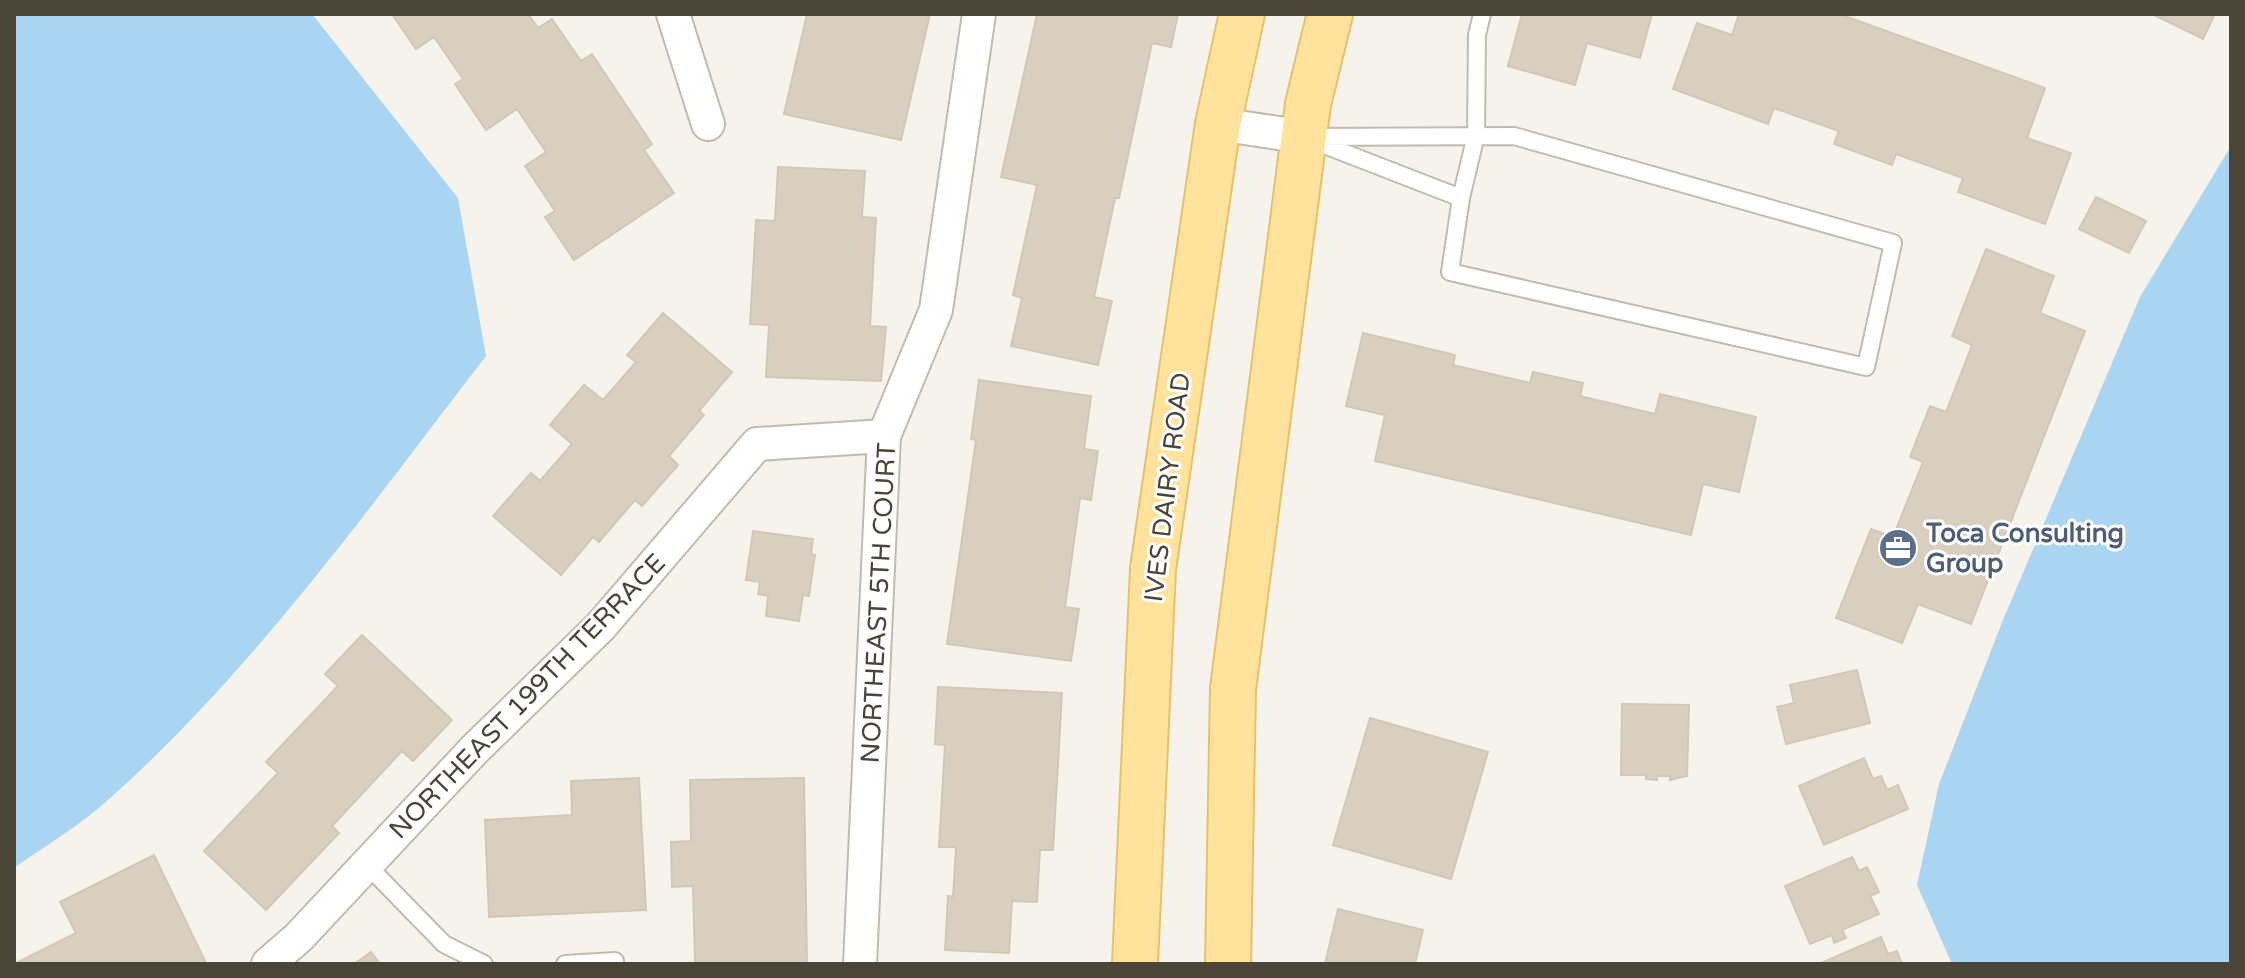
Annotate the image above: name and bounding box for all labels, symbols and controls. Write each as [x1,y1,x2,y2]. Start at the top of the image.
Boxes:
street label: IVES DAIRY ROAD [1138,371,1197,603]
street label: NORTHEAST 5TH COURT [855,442,902,764]
place label: Toca Consulting Group [1925,518,2124,579]
office icon: Toca Consulting Group [1877,527,1919,569]
street label: NORTHEAST 199TH TERRACE [383,547,672,845]

